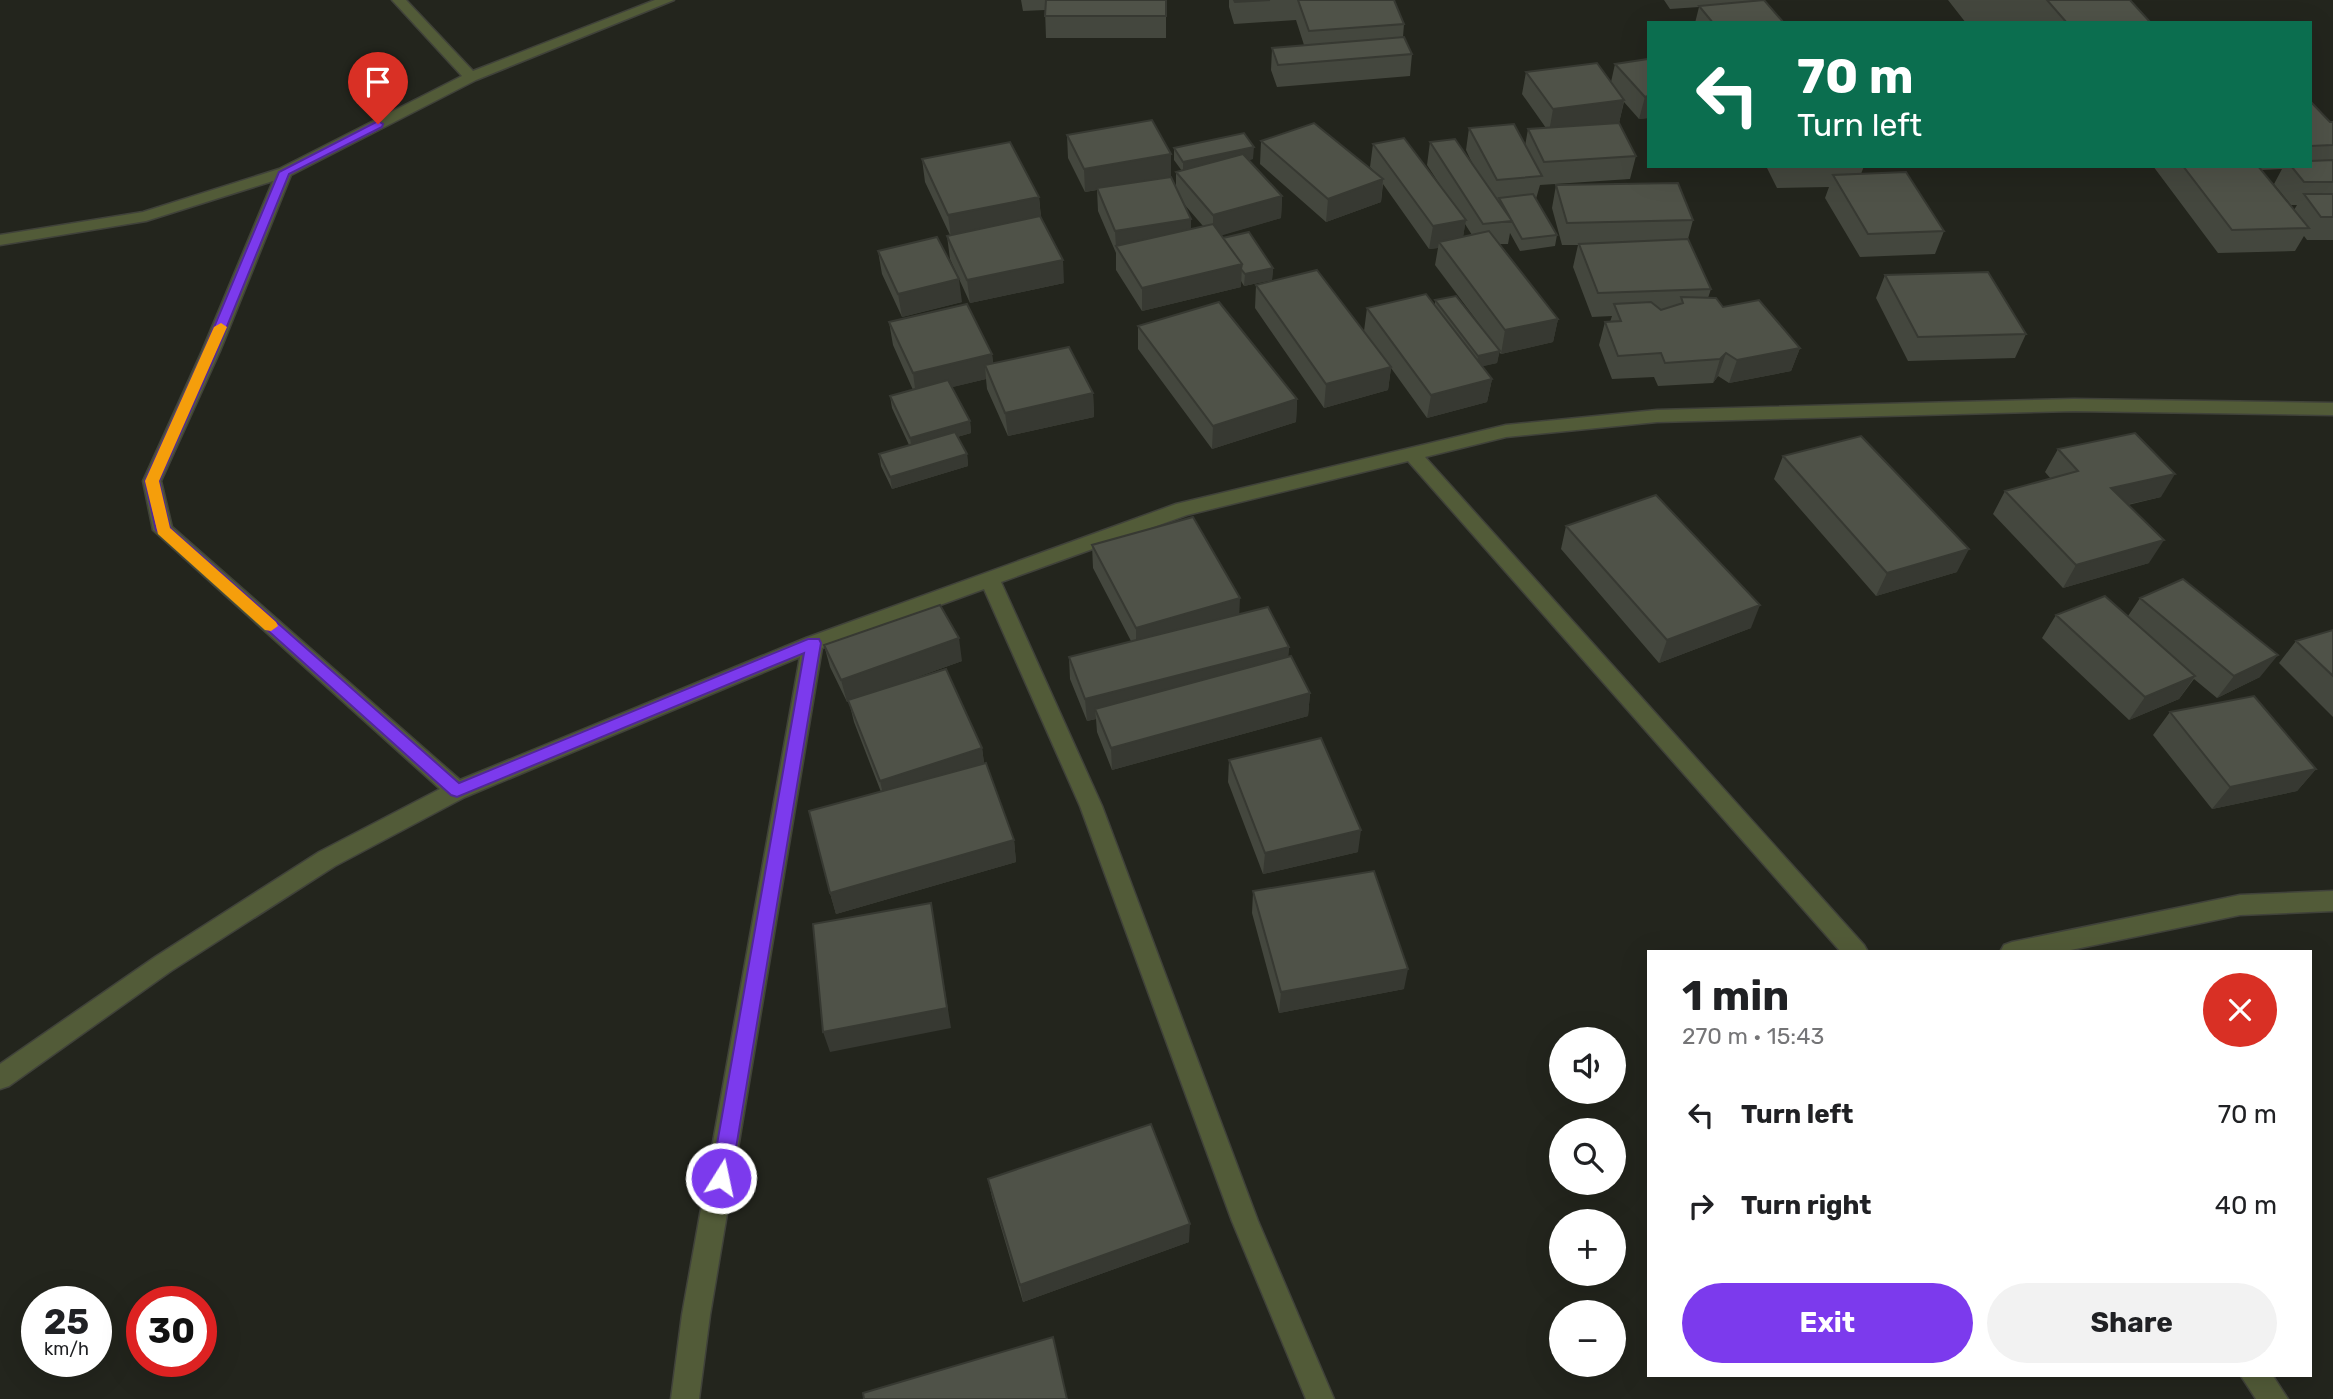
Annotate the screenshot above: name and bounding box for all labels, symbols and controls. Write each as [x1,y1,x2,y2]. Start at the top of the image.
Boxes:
text: 70 m [1797,47,1914,105]
icon: left [1682,49,1773,140]
pin [348,52,408,124]
icon: arrive [359,63,397,101]
text: Turn left [1797,106,1922,144]
text: 1 min [1682,971,1789,1021]
button: close [2203,973,2277,1047]
text: 270 m · 15:43 [1682,1022,1824,1050]
map controls [1549,1027,1626,1377]
button: sound [1549,1027,1626,1104]
icon: left [1682,1096,1720,1134]
text: Turn left [1741,1099,1853,1130]
text: 70 m [2218,1099,2277,1130]
button: search [1549,1118,1626,1195]
position arrow [684,1141,758,1215]
icon: right [1682,1187,1720,1225]
text: Turn right [1741,1190,1871,1221]
text: 40 m [2215,1190,2277,1221]
button: + [1549,1209,1626,1286]
button: Exit [1682,1283,1973,1363]
button: Share [1987,1283,2277,1363]
speed limit sign: 30 [126,1286,217,1377]
button: − [1549,1300,1626,1377]
text: 25 [44,1301,89,1343]
text: km/h [44,1338,89,1360]

